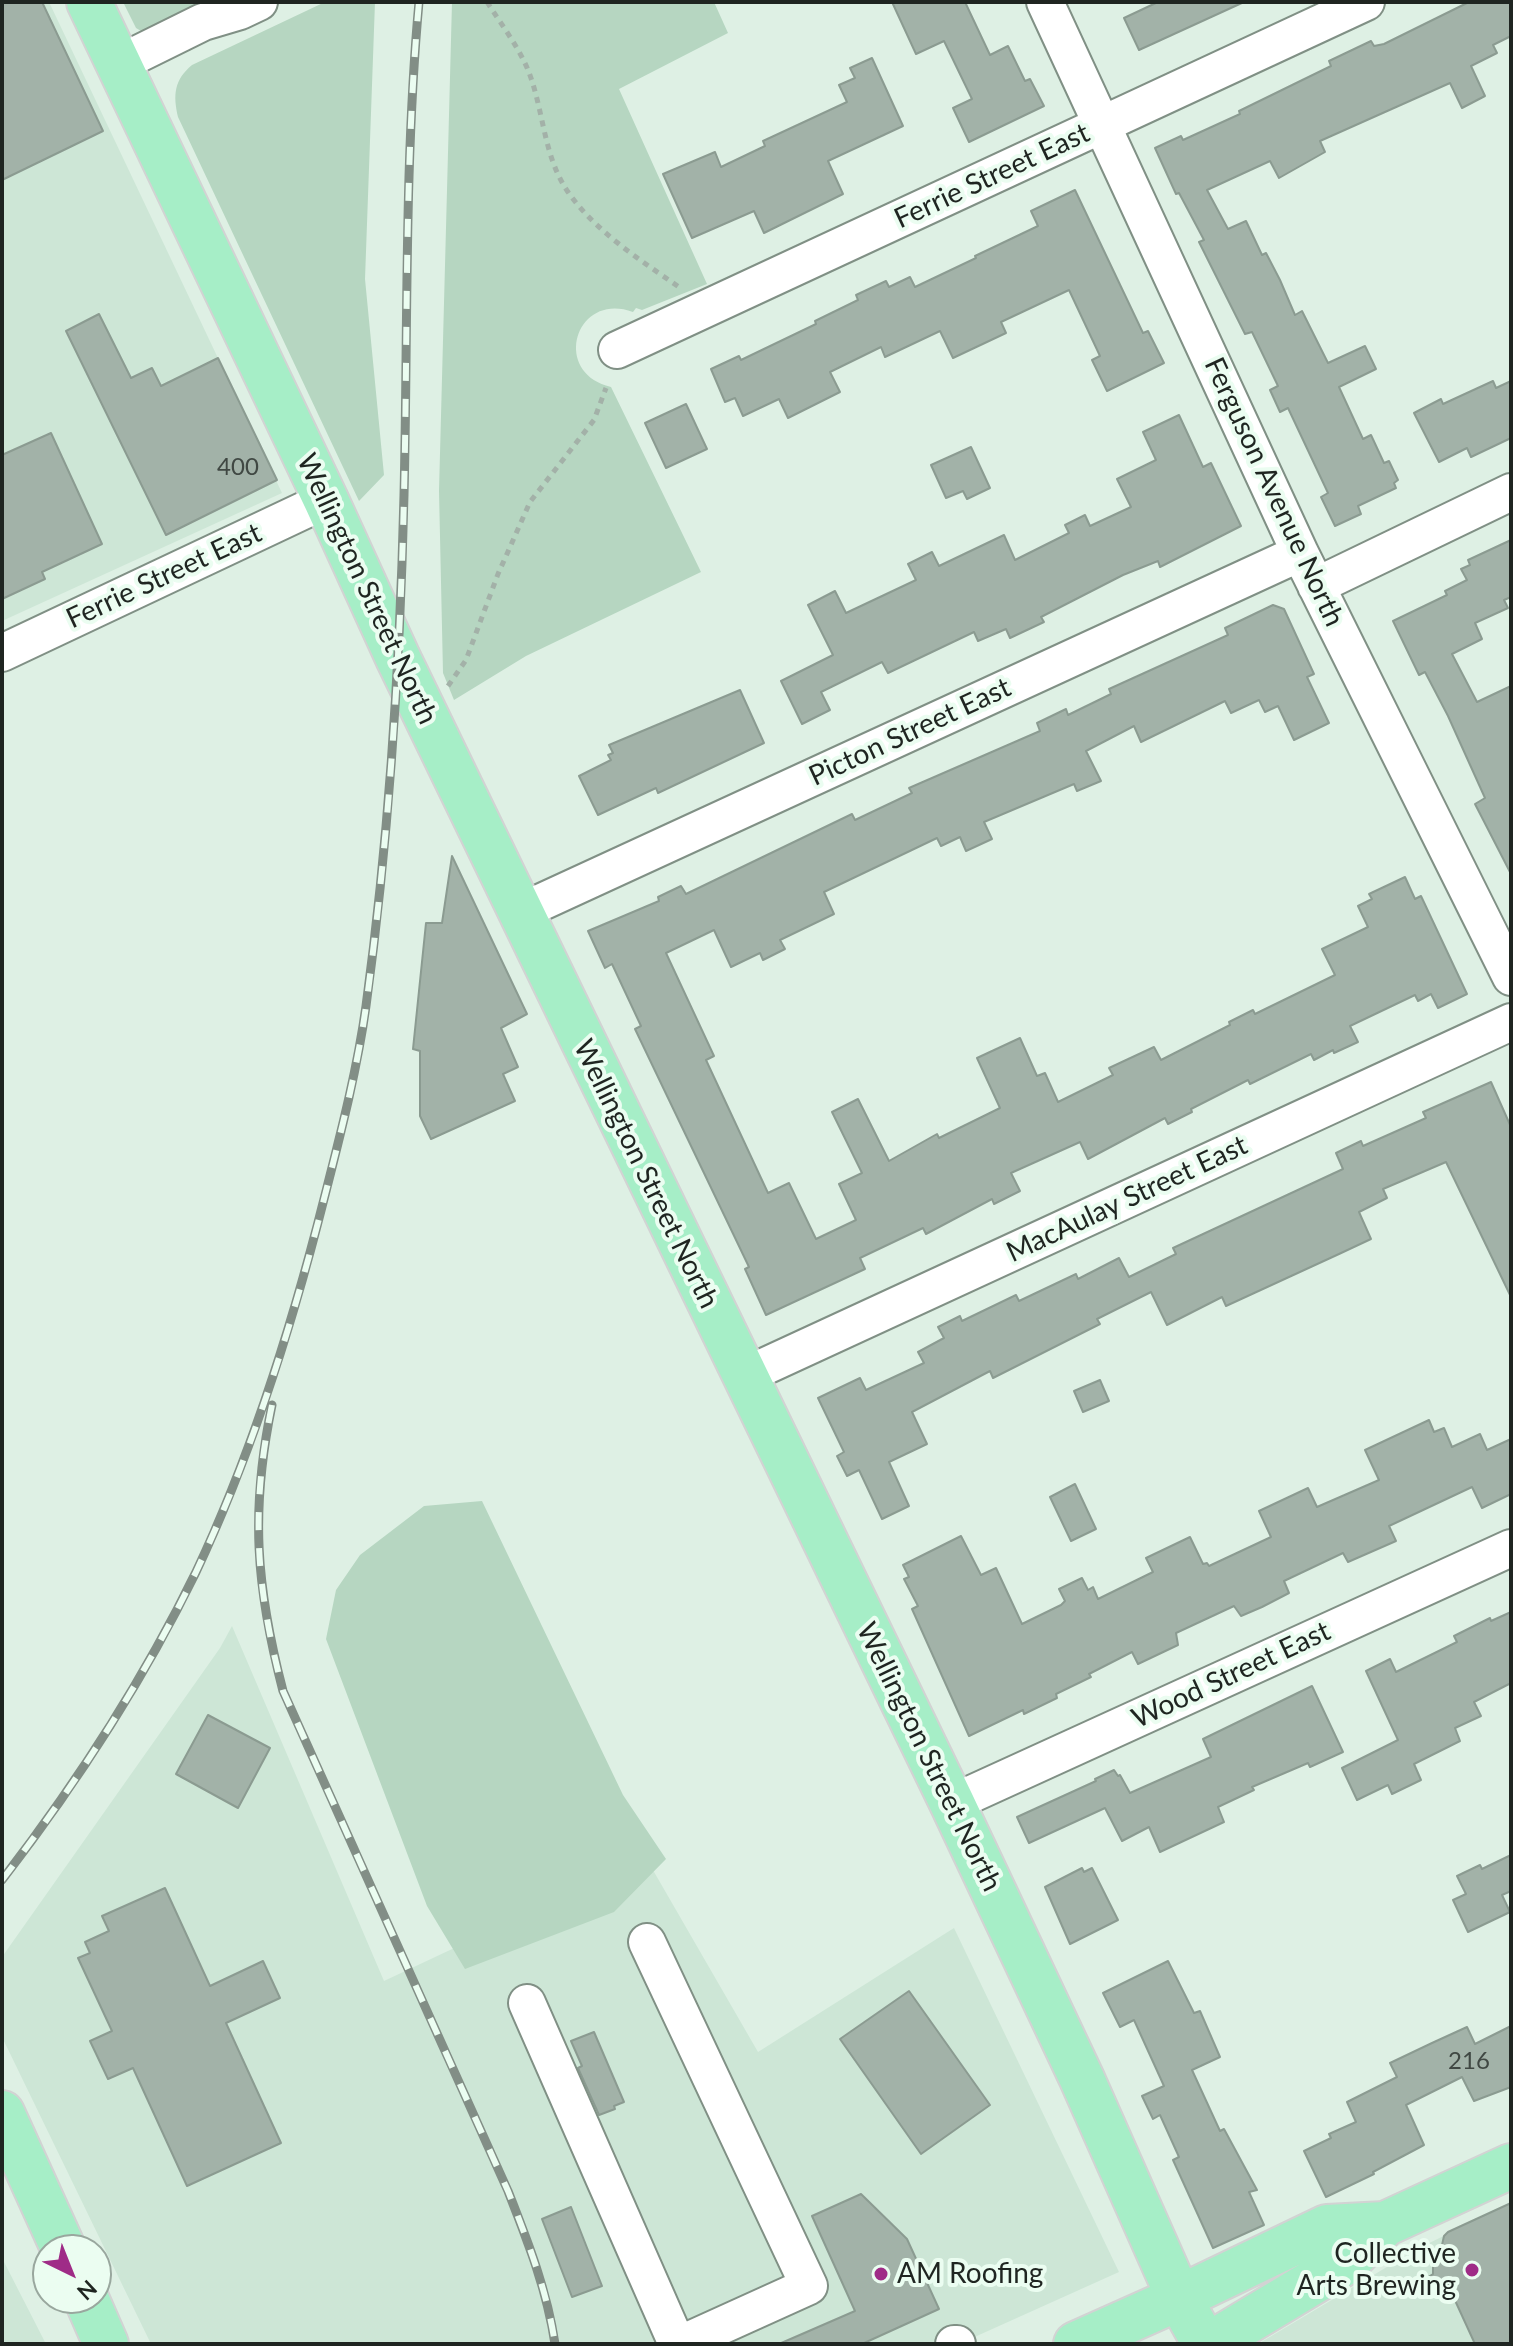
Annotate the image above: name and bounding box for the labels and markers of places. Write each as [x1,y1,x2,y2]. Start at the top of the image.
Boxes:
place label: Collective Arts Brewing [1297,2237,1456,2303]
place label: AM Roofing [897,2257,1043,2291]
marker: Collective Arts Brewing [1463,2261,1481,2279]
marker: AM Roofing [872,2265,890,2283]

